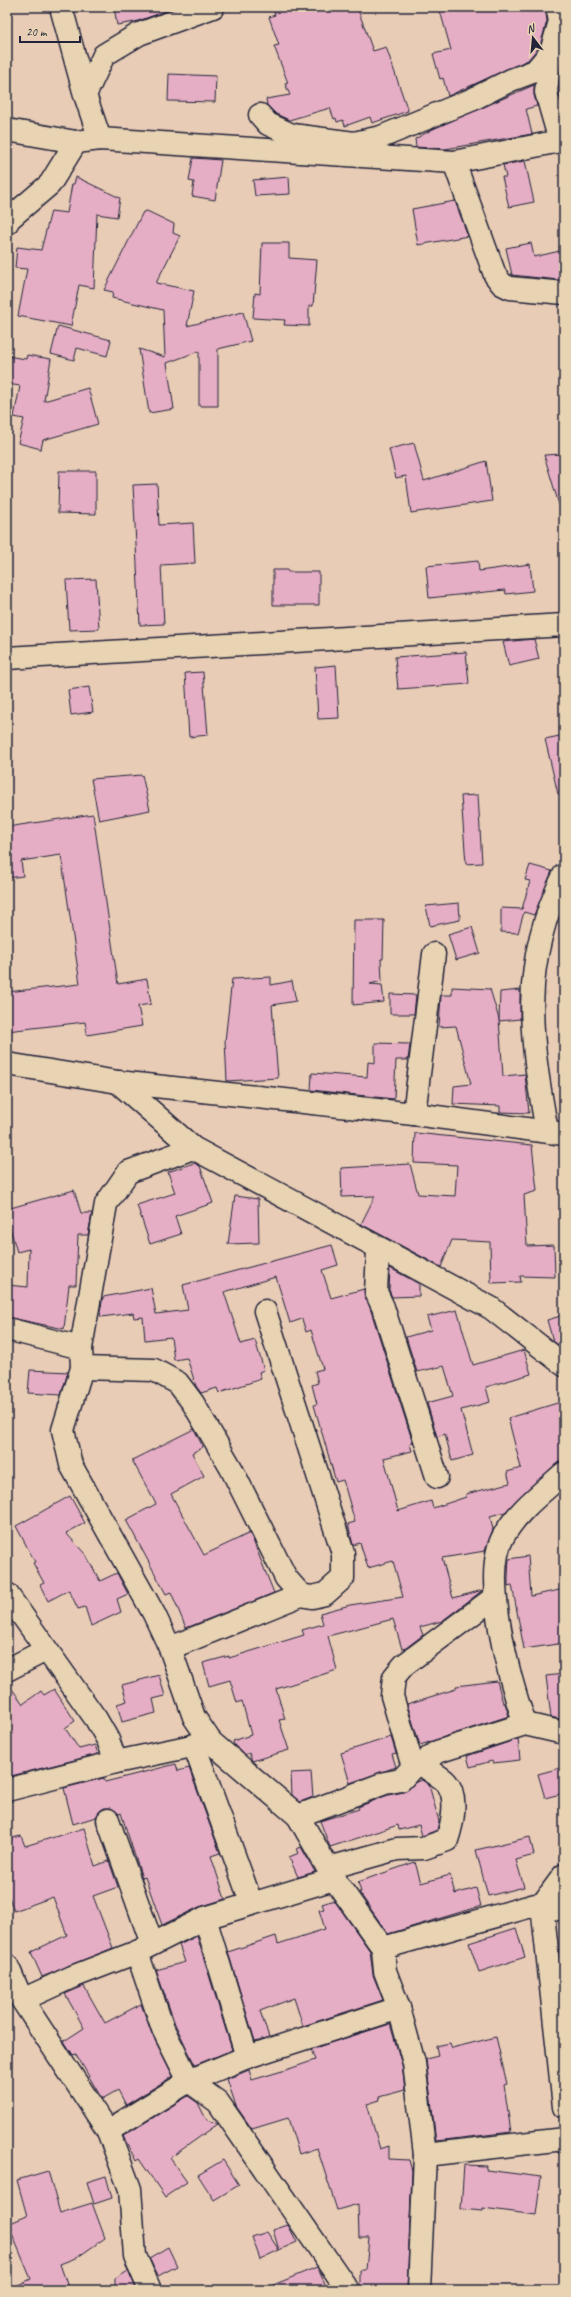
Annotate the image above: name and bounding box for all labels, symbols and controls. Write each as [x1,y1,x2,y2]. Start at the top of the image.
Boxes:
scale bar [20,18,80,44]
north arrow [513,18,553,58]
text: N [525,20,538,36]
text: 20 m [26,24,48,40]

